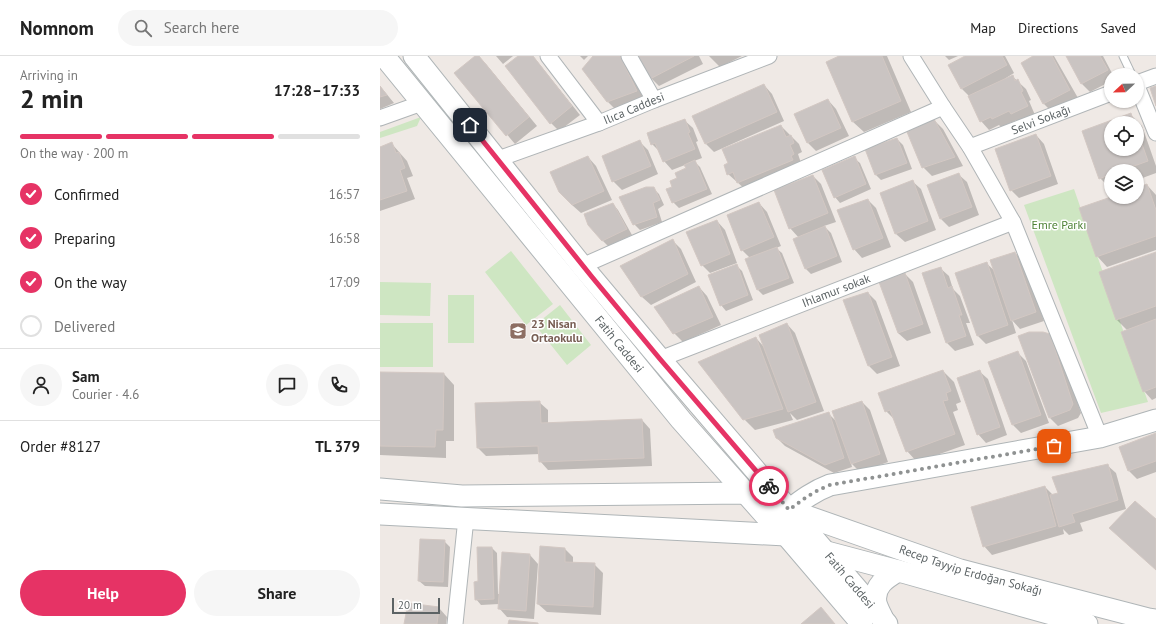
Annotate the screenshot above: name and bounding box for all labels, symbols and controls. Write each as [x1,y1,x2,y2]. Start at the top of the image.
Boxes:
search box [118,10,398,46]
text: Nomnom [20,16,94,40]
icon: search [132,17,154,39]
text: Search here [164,18,240,37]
text: Map [970,19,996,37]
text: Directions [1018,19,1078,37]
text: Saved [1100,19,1136,37]
text: Arriving in [20,67,78,84]
north arrow [1104,68,1144,108]
map controls [1104,68,1144,204]
text: 17:28–17:33 [274,81,360,100]
text: 2 min [20,82,83,115]
street label: Ilıca Caddesi [601,89,666,127]
street label: Selvi Sokağı [1009,101,1073,138]
pin [453,108,487,142]
icon: home [459,114,481,136]
button: locate [1104,116,1144,156]
text: On the way · 200 m [20,145,128,162]
button: layers [1104,164,1144,204]
icon: check [20,183,42,205]
text: Confirmed [54,185,119,204]
text: 16:57 [329,186,360,203]
park label: Emre Parkı [1032,217,1086,232]
icon: check [20,227,42,249]
text: Preparing [54,229,116,248]
text: 16:58 [329,230,360,247]
street label: Ihlamur sokak [800,270,873,310]
icon: check [20,271,42,293]
text: On the way [54,273,127,292]
text: 17:09 [329,274,360,291]
street label: Fatih Caddesi [592,312,647,375]
place label: 23 Nisan Ortaokulu [531,316,583,345]
text: Delivered [54,317,115,336]
school or university icon: 23 Nisan Ortaokulu [508,321,528,341]
button: person [20,364,62,406]
button: chat [266,364,308,406]
button: phone [318,364,360,406]
text: Sam [72,367,99,386]
text: Courier · 4.6 [72,386,139,403]
pin [1037,429,1071,463]
icon: bag [1043,435,1065,457]
text: Order #8127 [20,437,101,456]
text: TL 379 [315,437,360,456]
courier [749,466,789,506]
icon: bike [758,475,780,497]
street label: Recep Tayyip Erdoğan Sokağı [897,541,1044,598]
street label: Fatih Caddesi [822,549,878,611]
button: Help [20,570,186,616]
button: Share [194,570,360,616]
scale bar [392,596,440,615]
text: 20 m [398,598,422,612]

